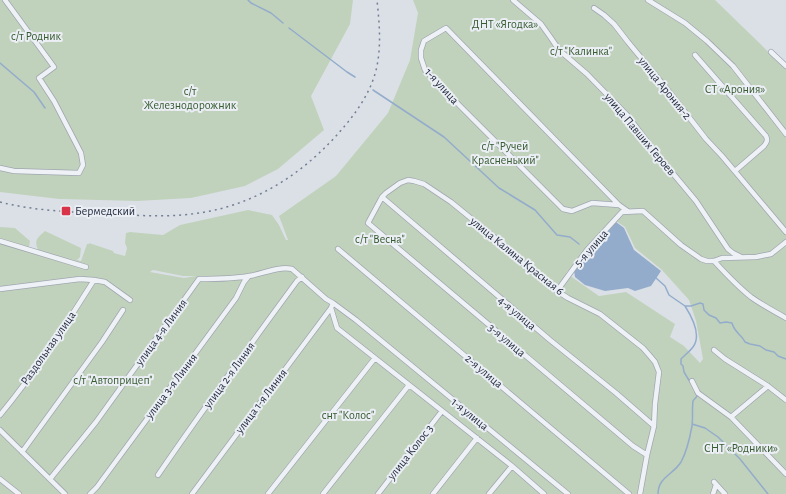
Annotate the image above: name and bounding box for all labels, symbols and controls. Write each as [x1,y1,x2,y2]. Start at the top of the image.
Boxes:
park label: ДНТ «Ягодка» [472,18,538,30]
park label: с/т Родник [11,30,62,42]
park label: с/т "Калинка" [550,45,612,57]
street label: улица Арония-2 [635,54,694,123]
street label: 1-я улица [422,66,461,107]
park label: СТ «Арония» [705,83,766,95]
park label: с/т Железнодорожник [144,85,237,111]
street label: улица Павших Героев [601,90,678,179]
park label: с/т "Ручей Красненький" [471,140,539,166]
marker: Бермедский [60,205,72,217]
place label: Бермедский [75,205,135,217]
street label: улица Калина Красная 6 [466,214,566,298]
street label: 5-я улица [572,227,611,269]
park label: с/т "Весна" [355,233,405,245]
street label: 4-я улица [495,294,539,333]
street label: улица 4-я Линия [132,297,190,369]
street label: Раздольная улица [18,309,79,387]
street label: 3-я улица [485,321,528,360]
street label: улица 2-я Линия [200,340,258,412]
street label: улица 3-я Линия [142,351,200,422]
street label: 2-я улица [462,352,506,391]
street label: улица 1-я Линия [232,367,290,437]
park label: с/т "Автоприцеп" [73,374,153,386]
street label: 1-я улица [449,396,491,434]
park label: снт "Колос" [322,409,374,421]
street label: улица Колос 3 [384,422,436,483]
park label: СНТ «Родники» [704,442,778,454]

